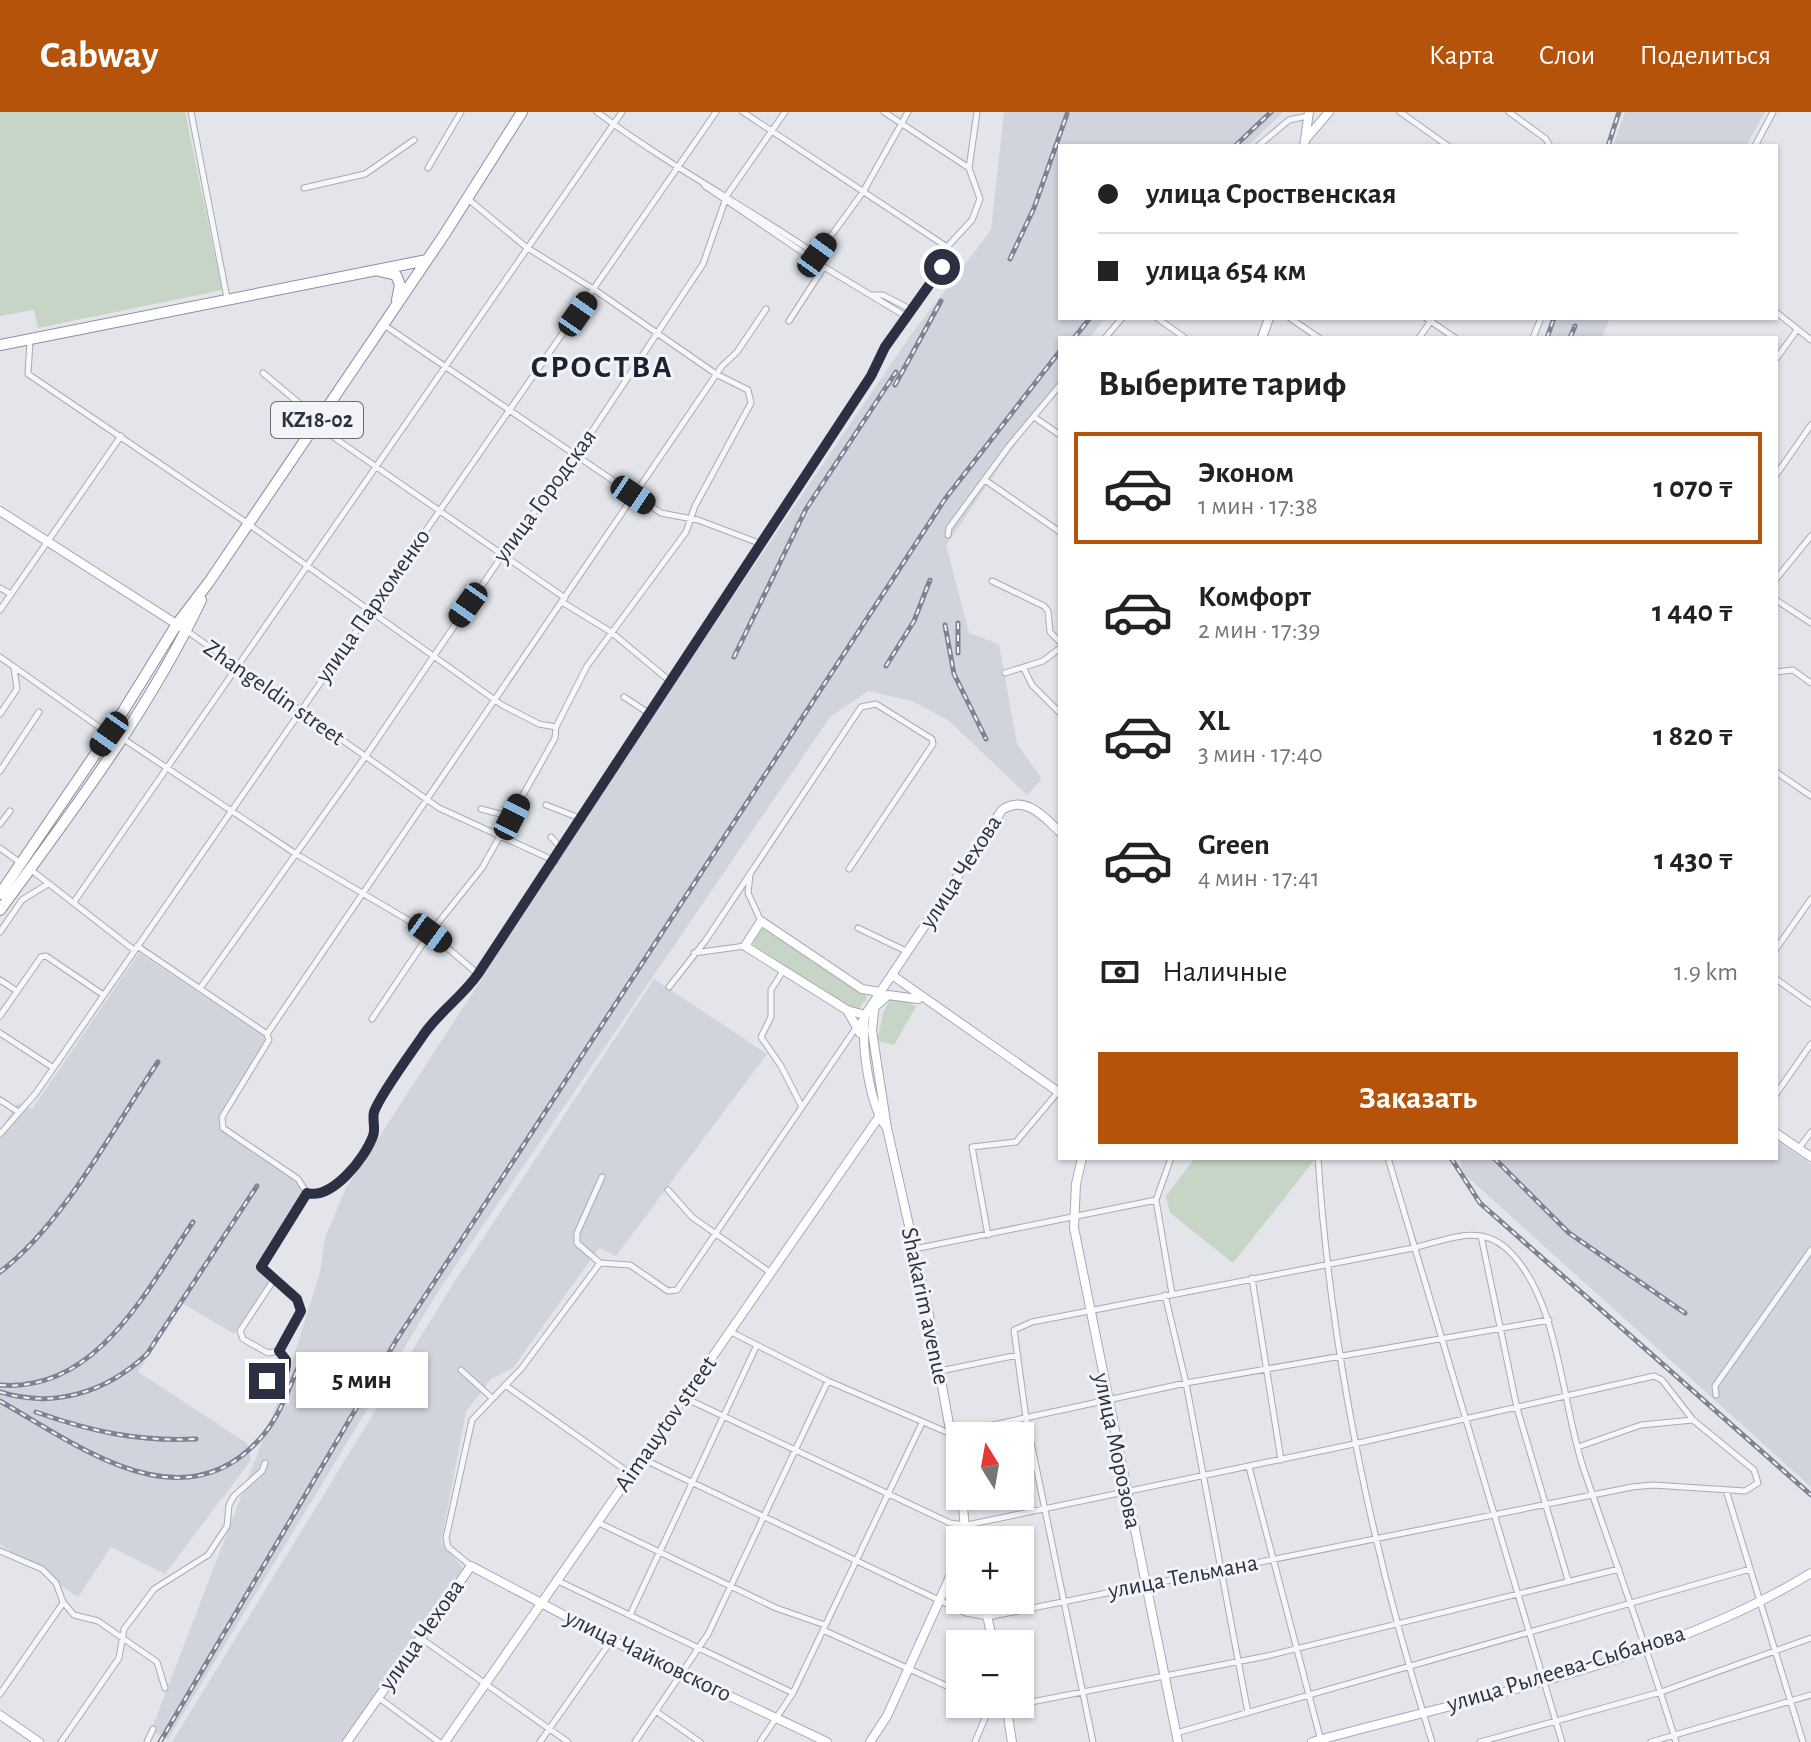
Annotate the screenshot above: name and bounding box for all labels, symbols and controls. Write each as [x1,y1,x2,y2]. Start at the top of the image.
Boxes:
text: Cabway [40,37,158,75]
text: Карта [1429,42,1495,70]
text: Слои [1539,42,1595,70]
text: Поделиться [1639,42,1771,70]
text: улица Сроственская [1146,179,1396,209]
car [793,229,841,281]
route start [924,249,960,285]
text: улица 654 км [1146,256,1306,286]
car [554,287,602,341]
district label: СРОСТВА [530,351,674,383]
text: Выберите тариф [1098,366,1346,402]
road number: KZ18-02 [271,402,363,438]
street label: улица Городская [488,425,601,568]
icon: car [1102,452,1174,524]
text: Эконом [1198,458,1294,488]
car [606,472,660,518]
text: 1 070 ₸ [1654,473,1734,503]
text: 1 мин · 17:38 [1198,493,1318,519]
street label: улица Пархоменко [311,525,435,688]
icon: car [1102,576,1174,648]
car [444,578,492,632]
text: Комфорт [1198,582,1311,612]
text: 1 440 ₸ [1652,597,1734,627]
text: 2 мин · 17:39 [1198,617,1321,643]
street label: Zhangeldin street [199,636,349,751]
icon: car [1102,700,1174,772]
text: XL [1198,706,1230,736]
car [85,707,133,761]
text: 1 820 ₸ [1653,721,1734,751]
text: 3 мин · 17:40 [1198,741,1323,767]
car [490,790,534,844]
street label: улица Чехова [915,811,1006,934]
icon: car [1102,824,1174,896]
text: Green [1198,830,1270,860]
text: 1 430 ₸ [1654,845,1734,875]
text: 4 мин · 17:41 [1198,865,1320,891]
car [404,909,456,957]
icon: cash [1098,950,1142,994]
text: Наличные [1162,957,1288,987]
text: 1.9 km [1674,959,1738,985]
button: Заказать [1098,1052,1738,1144]
street label: Shakarim avenue [897,1225,953,1387]
street label: Aimauytov street [611,1352,722,1496]
callout: 5 мин [295,1353,427,1409]
route end [249,1363,285,1399]
text: 5 мин [332,1367,392,1393]
street label: улица Морозова [1089,1370,1145,1531]
north arrow [946,1422,1034,1510]
map controls [946,1422,1034,1718]
button: + [946,1526,1034,1614]
street label: улица Тельмана [1105,1551,1260,1603]
street label: улица Чехова [374,1575,469,1696]
street label: улица Чайковского [560,1605,735,1707]
street label: улица Рылеева-Сыбанова [1443,1621,1688,1717]
button: − [946,1630,1034,1718]

